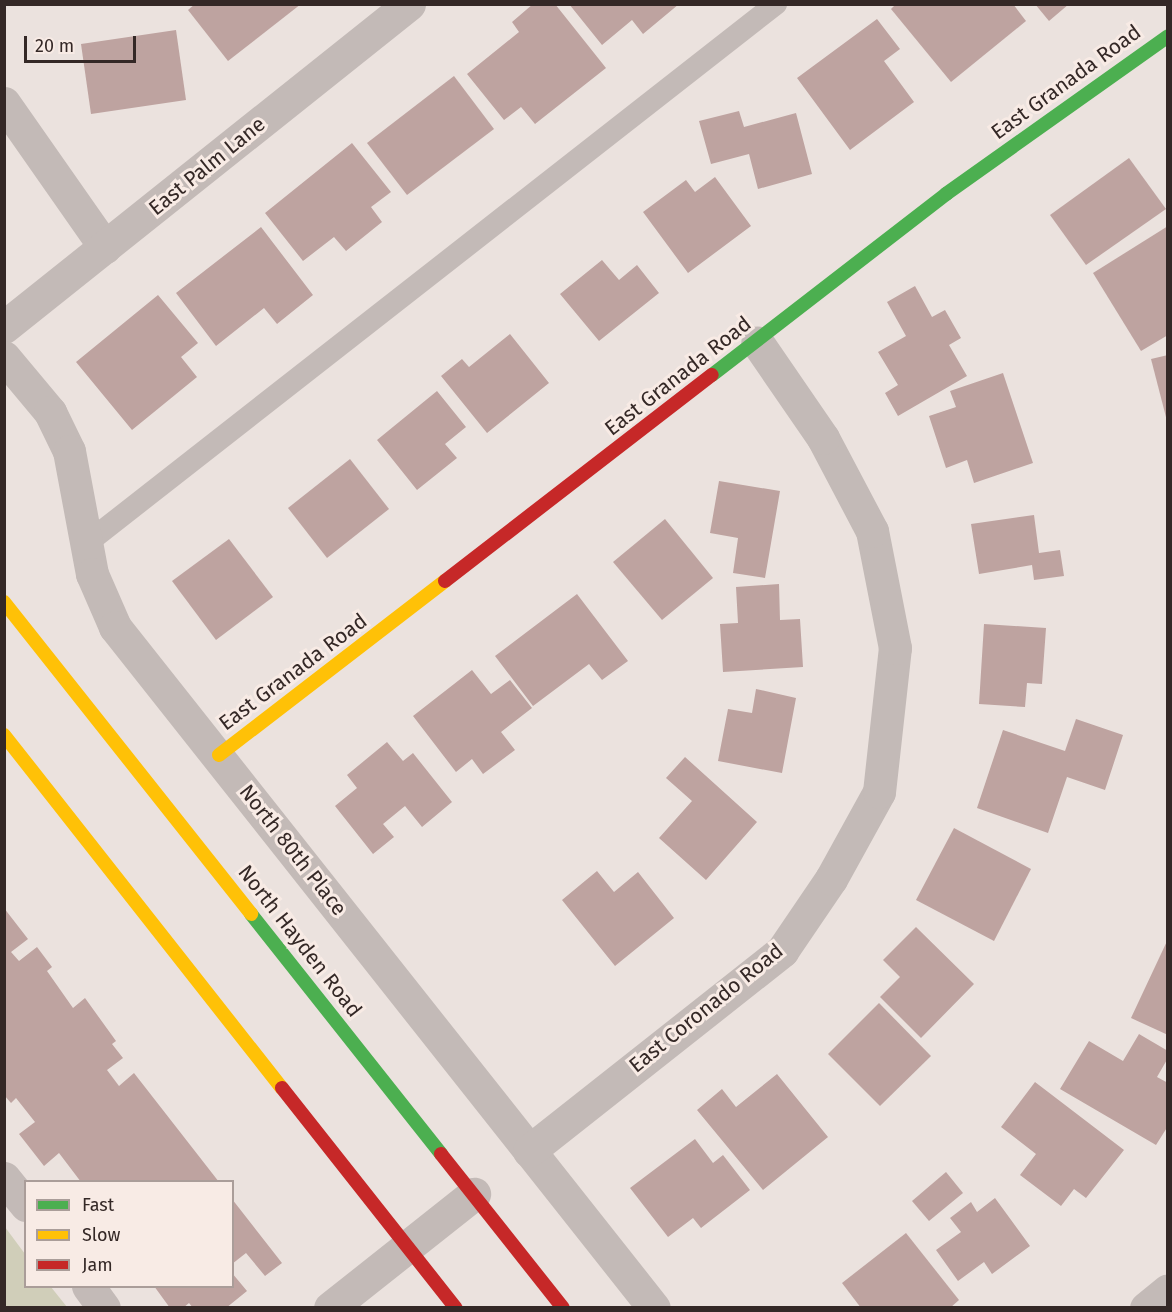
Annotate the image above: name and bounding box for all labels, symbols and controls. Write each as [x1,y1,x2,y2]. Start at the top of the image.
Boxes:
street label: East Granada Road [986,19,1146,145]
scale bar [27,24,140,62]
text: 20 m [35,35,74,57]
street label: East Palm Lane [144,111,270,221]
street label: East Granada Road [600,311,756,441]
street label: East Granada Road [214,608,372,736]
street label: North 80th Place [234,779,352,921]
street label: North Hayden Road [233,860,367,1022]
street label: East Coronado Road [624,938,788,1078]
legend [24,1180,234,1288]
text: Fast [82,1194,114,1216]
text: Slow [82,1224,120,1246]
text: Jam [82,1254,113,1276]

